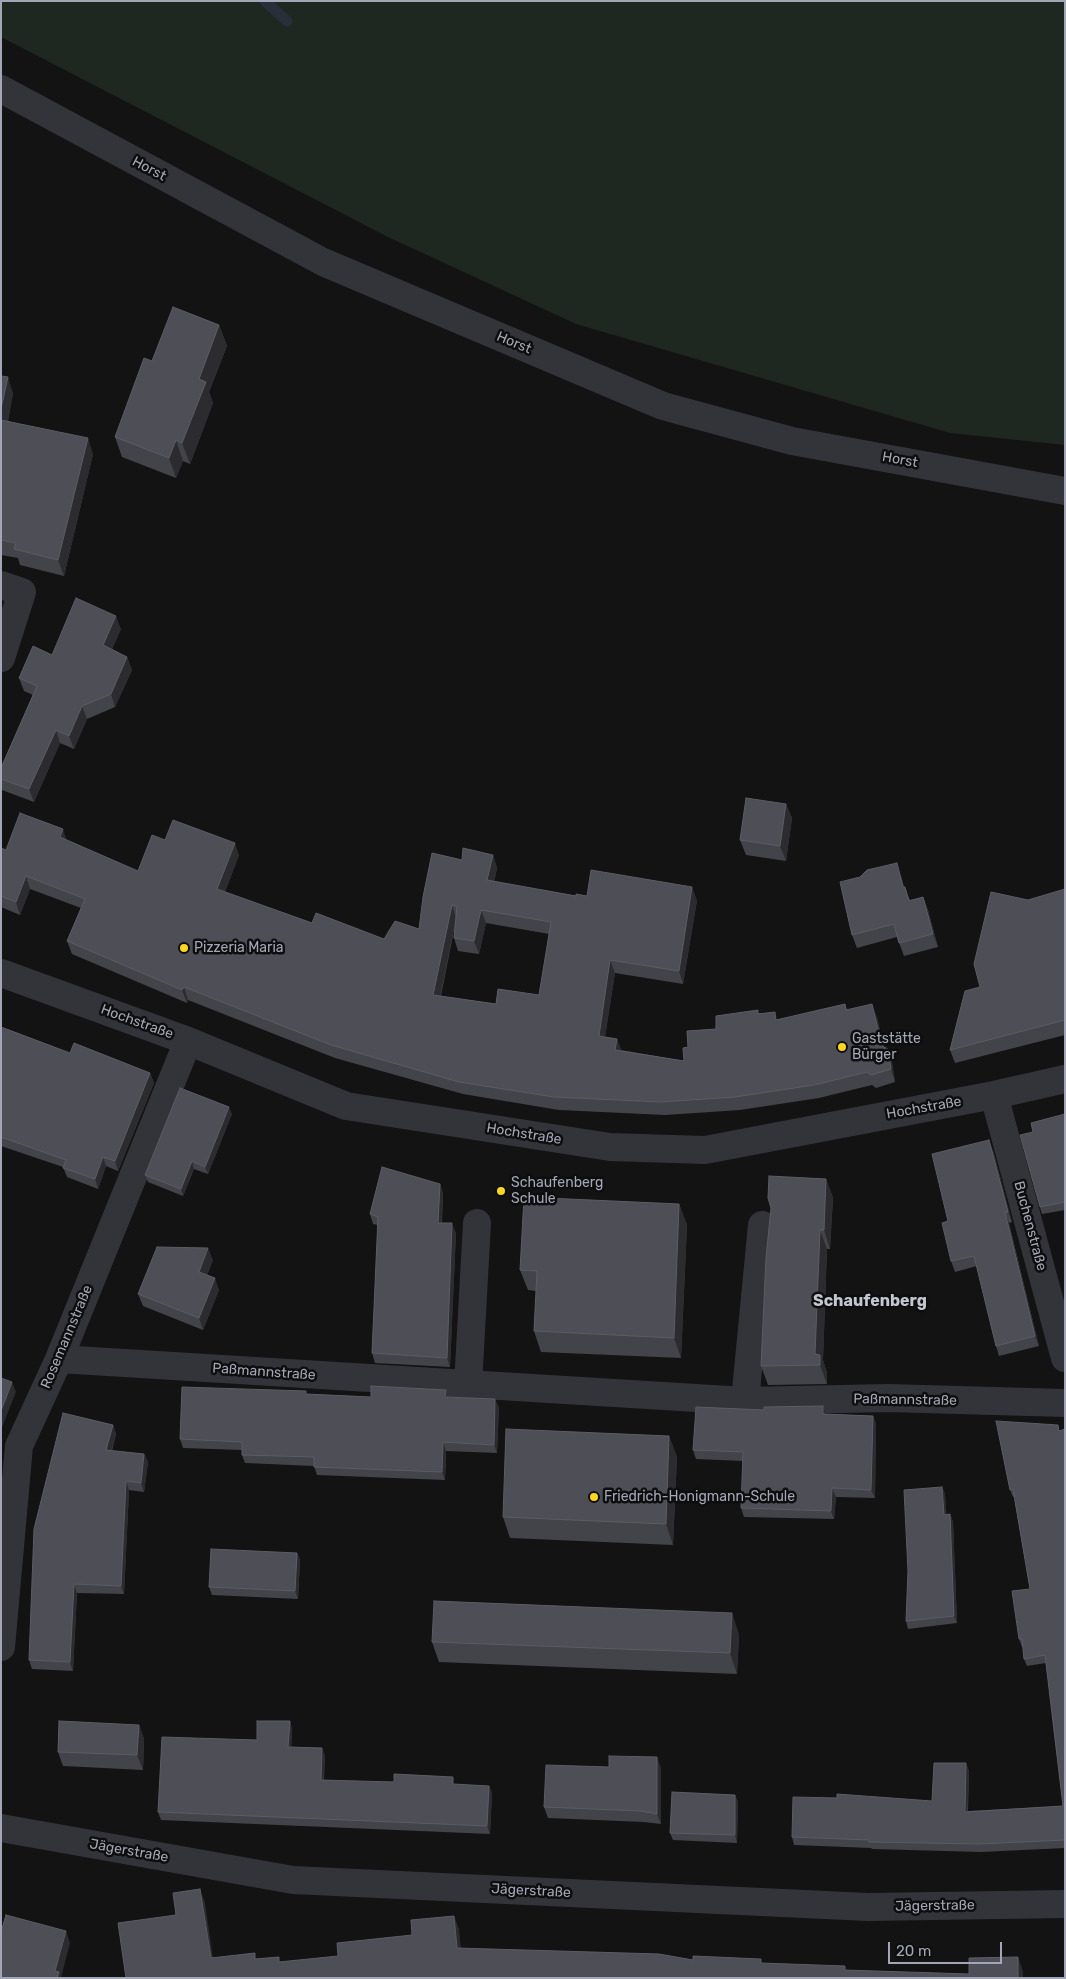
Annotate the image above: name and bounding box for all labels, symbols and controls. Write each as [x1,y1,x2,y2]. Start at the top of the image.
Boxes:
street label: Horst [129,153,169,185]
street label: Horst [494,328,534,358]
street label: Horst [881,449,919,471]
place label: Pizzeria Maria [194,940,284,956]
marker: Pizzeria Maria [178,942,190,954]
street label: Hochstraße [98,1001,176,1043]
place label: Gaststätte Bürger [852,1031,921,1064]
marker: Gaststätte Bürger [836,1041,848,1053]
street label: Hochstraße [885,1093,963,1123]
street label: Hochstraße [485,1120,563,1148]
place label: Schaufenberg Schule [511,1175,603,1208]
street label: Buchenstraße [1010,1179,1050,1273]
marker: Schaufenberg Schule [495,1185,507,1197]
street label: Rosemannstraße [38,1283,96,1391]
district label: Schaufenberg [813,1291,927,1311]
street label: Paßmannstraße [212,1360,316,1384]
street label: Paßmannstraße [853,1391,957,1409]
place label: Friedrich-Honigmann-Schule [604,1489,795,1505]
marker: Friedrich-Honigmann-Schule [588,1491,600,1503]
street label: Jägerstraße [88,1836,170,1866]
street label: Jägerstraße [491,1881,571,1901]
street label: Jägerstraße [895,1897,975,1915]
scale bar [891,1932,1005,1964]
text: 20 m [896,1942,931,1960]

